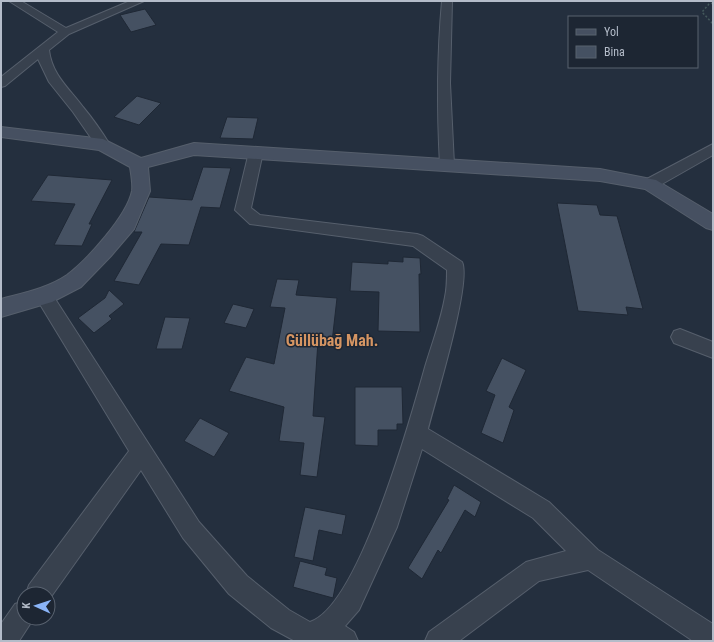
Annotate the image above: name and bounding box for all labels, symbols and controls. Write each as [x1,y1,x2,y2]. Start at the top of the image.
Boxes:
legend [568,16,698,68]
text: Yol [604,25,619,39]
text: Bina [604,45,625,59]
district label: Güllübağ Mah. [286,331,378,350]
north arrow [16,586,56,626]
text: K [20,601,33,609]

